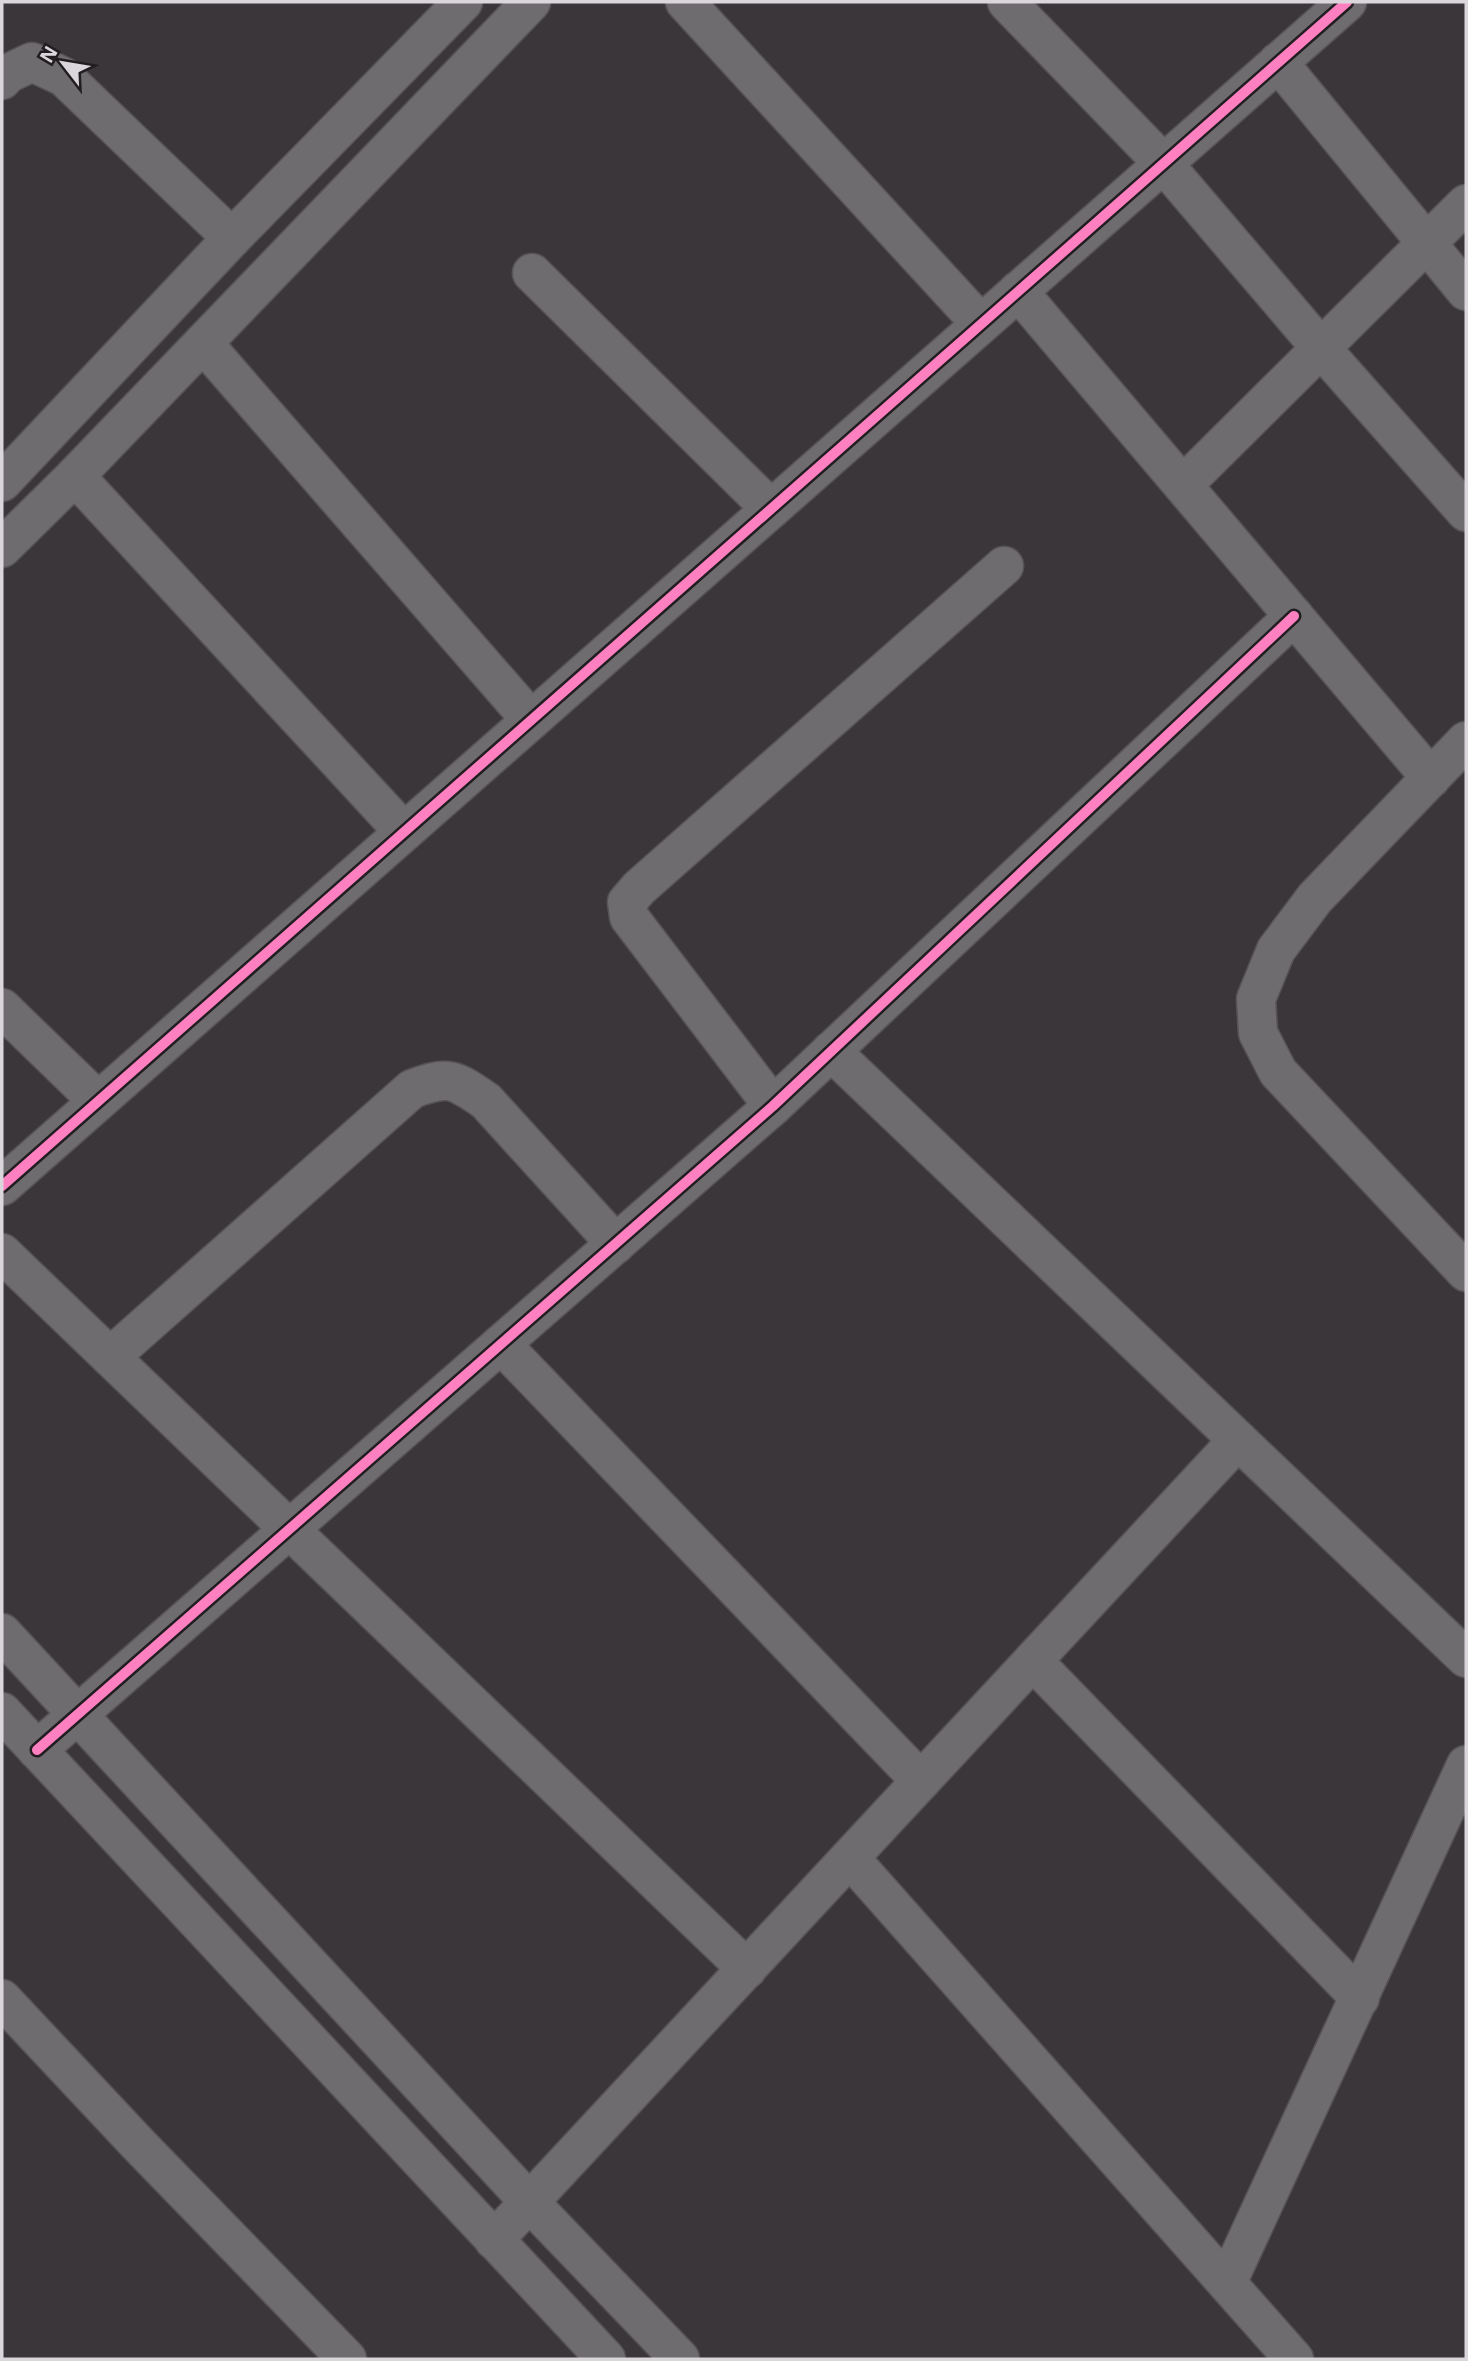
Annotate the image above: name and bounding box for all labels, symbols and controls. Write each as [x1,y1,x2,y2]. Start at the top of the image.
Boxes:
north arrow [28,28,98,98]
text: N [33,41,64,68]

